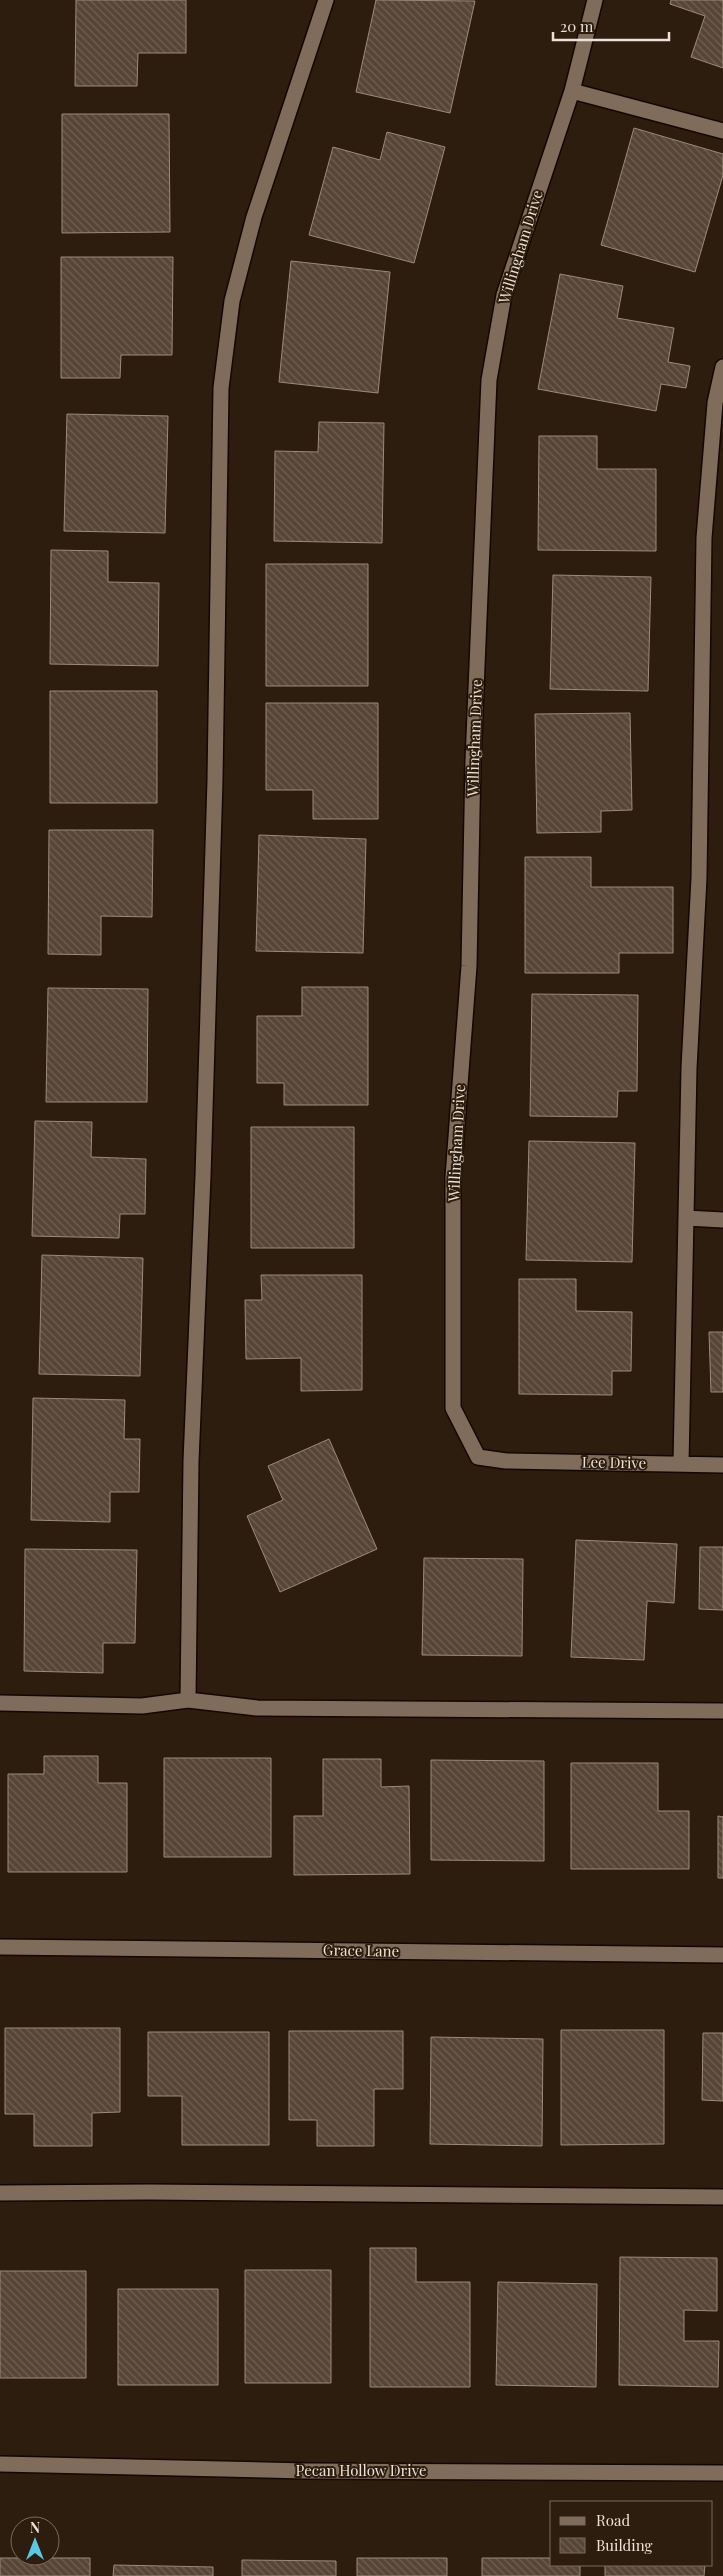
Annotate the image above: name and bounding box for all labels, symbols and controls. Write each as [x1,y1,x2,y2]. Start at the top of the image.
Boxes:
scale bar [553,10,669,42]
text: 20 m [560,16,594,36]
street label: Willingham Drive [493,188,547,307]
street label: Willingham Drive [462,679,486,798]
street label: Willingham Drive [443,1084,469,1203]
street label: Lee Drive [582,1451,646,1473]
street label: Grace Lane [323,1939,399,1961]
street label: Pecan Hollow Drive [296,2460,426,2480]
legend [550,2501,713,2566]
text: Road [596,2510,630,2530]
north arrow [10,2516,60,2566]
text: N [30,2518,40,2537]
text: Building [596,2535,653,2555]

